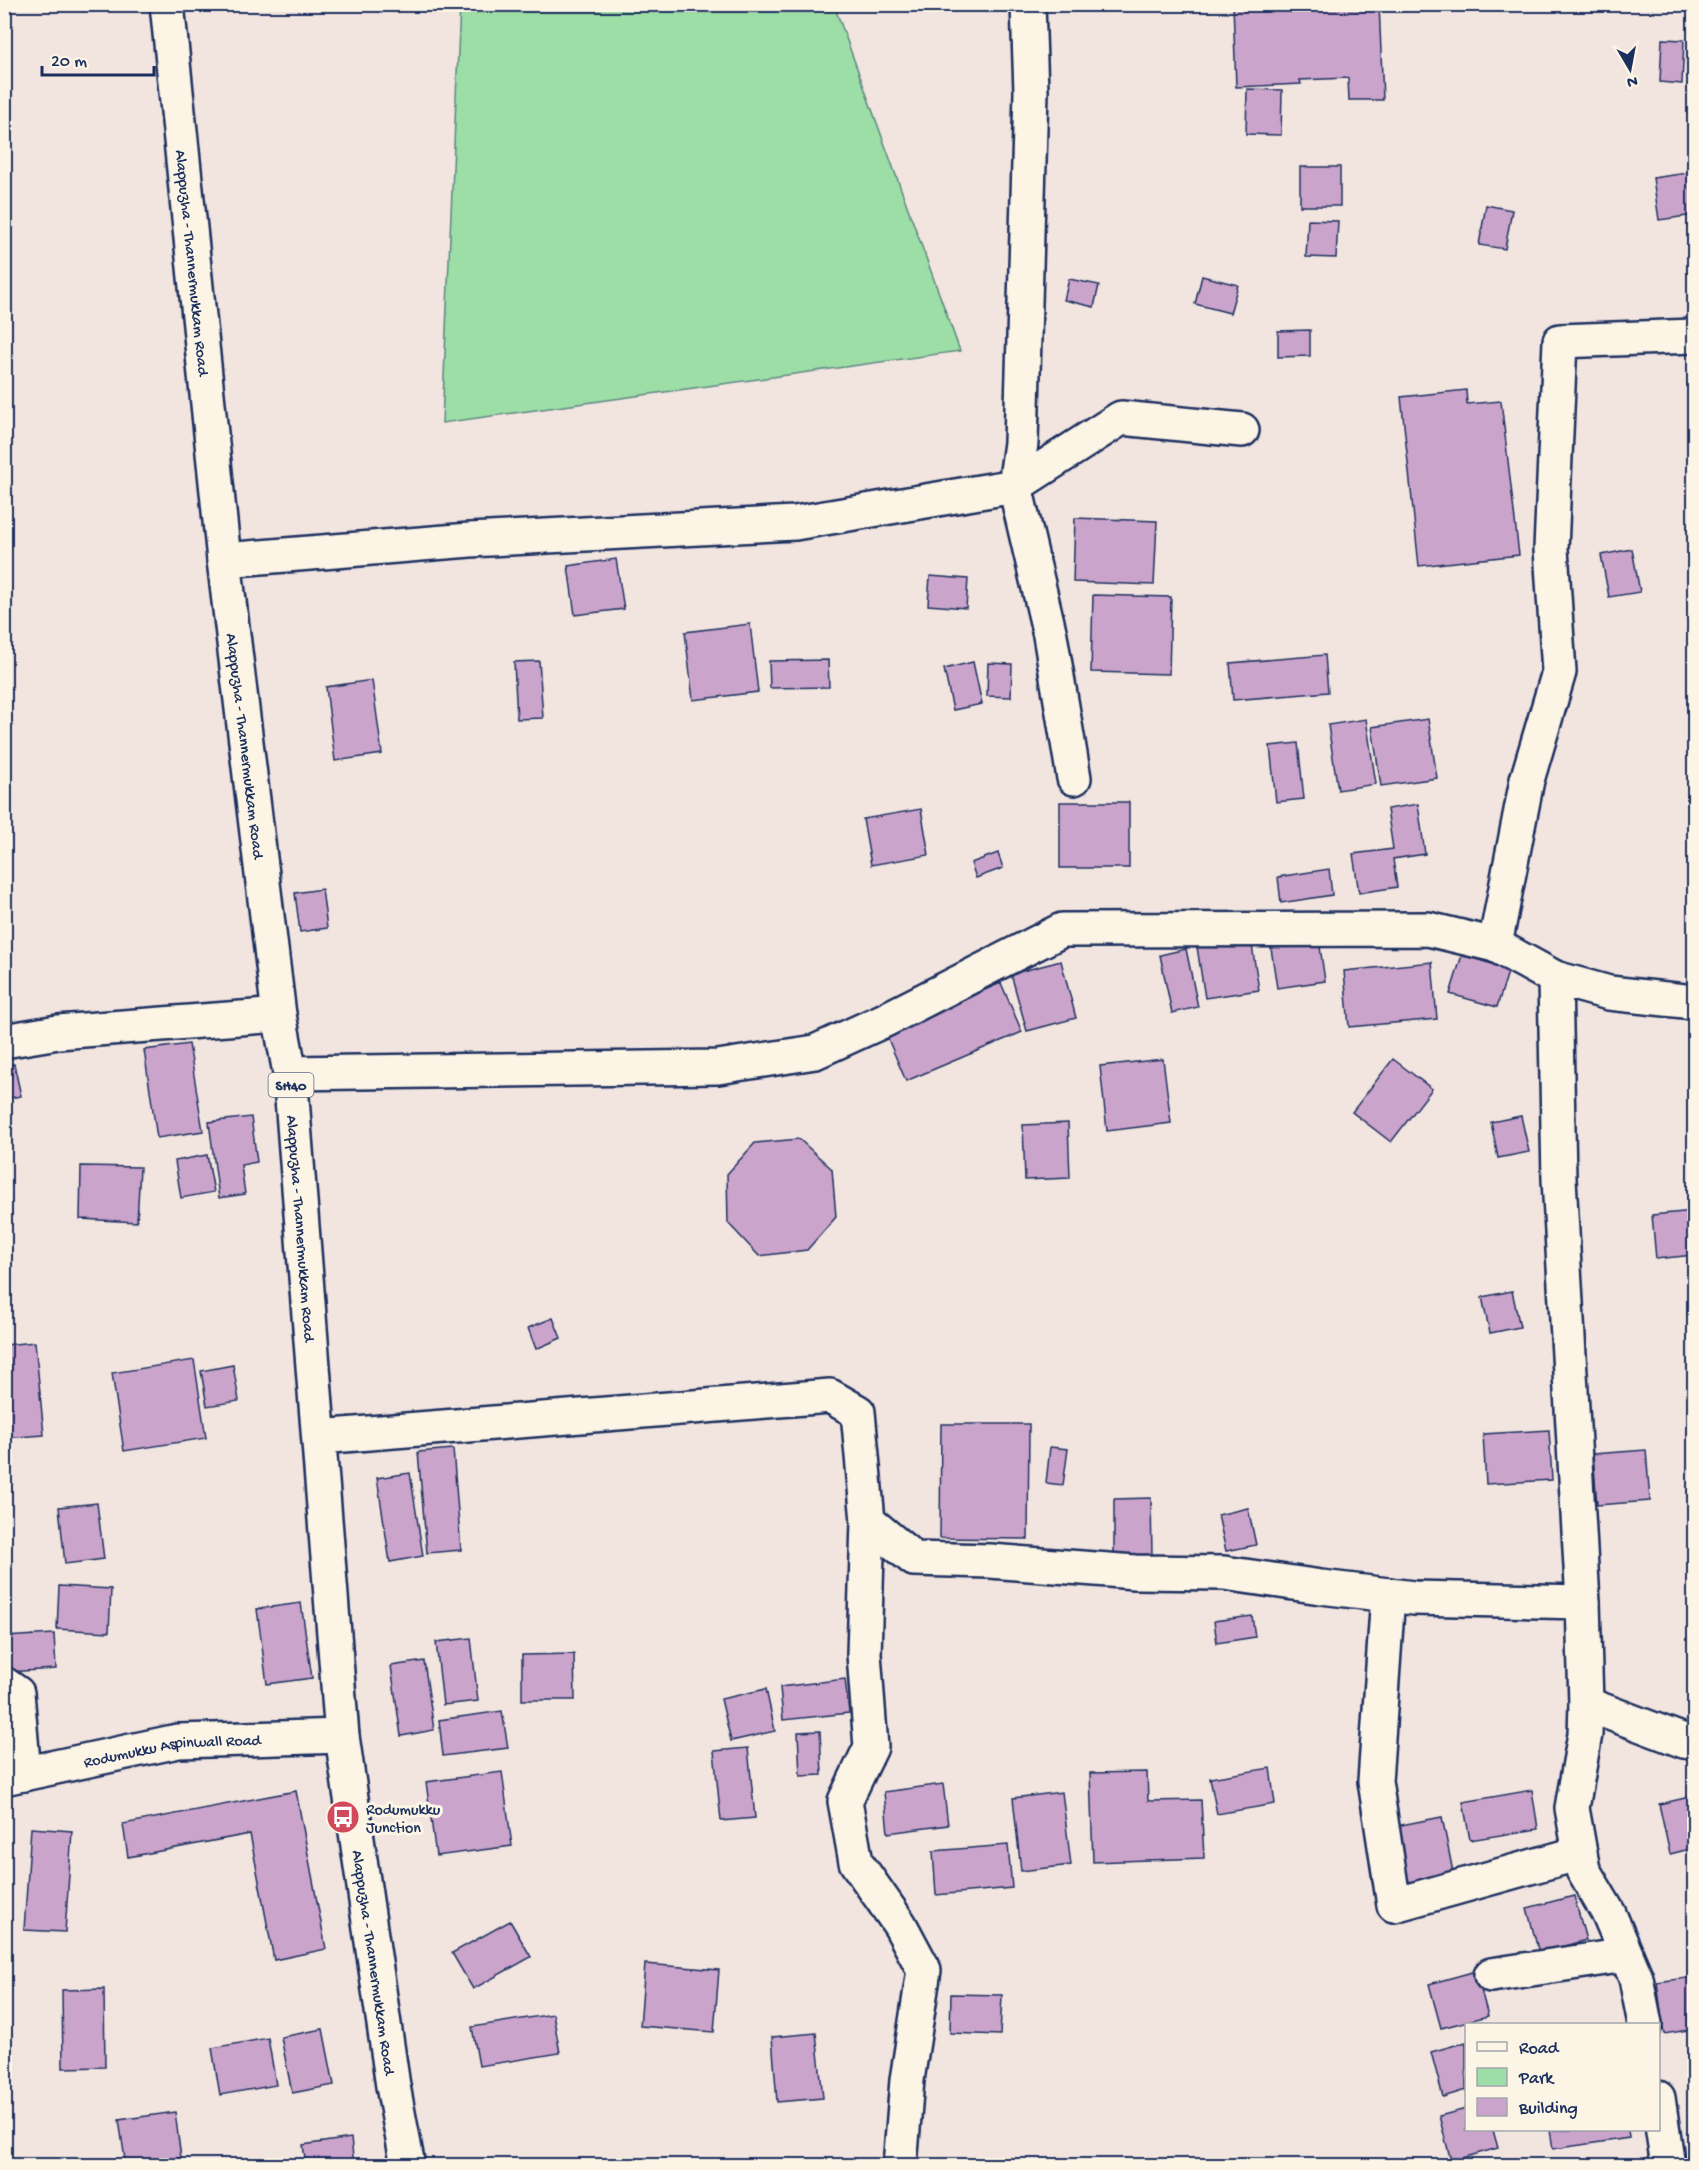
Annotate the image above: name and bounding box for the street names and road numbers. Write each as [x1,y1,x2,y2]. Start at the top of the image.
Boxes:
street label: Alappuzha - Thannermukkam Road [169,149,211,379]
street label: Alappuzha - Thannermukkam Road [220,632,266,862]
road number: SH40 [268,1073,314,1097]
street label: Alappuzha - Thannermukkam Road [280,1115,317,1344]
street label: Rodumukku Aspinwall Road [82,1732,263,1774]
street label: Alappuzha - Thannermukkam Road [346,1849,398,2078]

